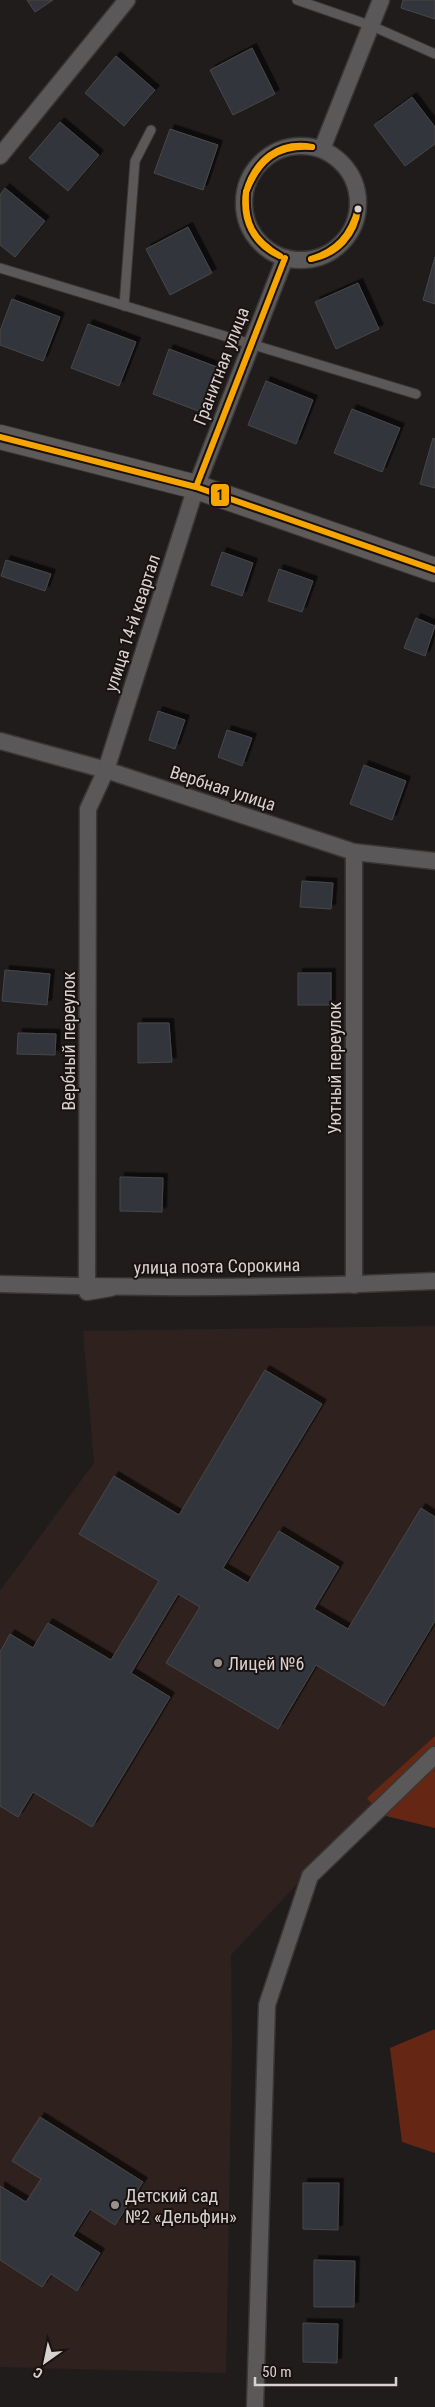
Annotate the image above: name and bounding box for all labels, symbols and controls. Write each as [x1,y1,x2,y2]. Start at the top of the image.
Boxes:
unlabelled marker [353,204,363,214]
street label: Гранитная улица [189,304,253,428]
line badge: 1 [210,483,230,507]
text: 1 [216,487,224,503]
street label: улица 14-й квартал [100,552,164,694]
street label: Вербная улица [168,761,278,815]
street label: Вербный переулок [58,971,79,1111]
street label: Уютный переулок [324,1001,345,1134]
street label: улица поэта Сорокина [133,1254,301,1278]
place label: Лицей №6 [228,1653,304,1674]
marker: Лицей №6 [212,1657,224,1669]
place label: Детский сад №2 «Дельфин» [125,2185,237,2227]
marker: Детский сад №2 «Дельфин» [109,2199,121,2211]
north arrow [20,2337,70,2387]
scale bar [255,2354,396,2386]
text: 50 m [262,2363,292,2381]
text: С [30,2364,46,2382]

